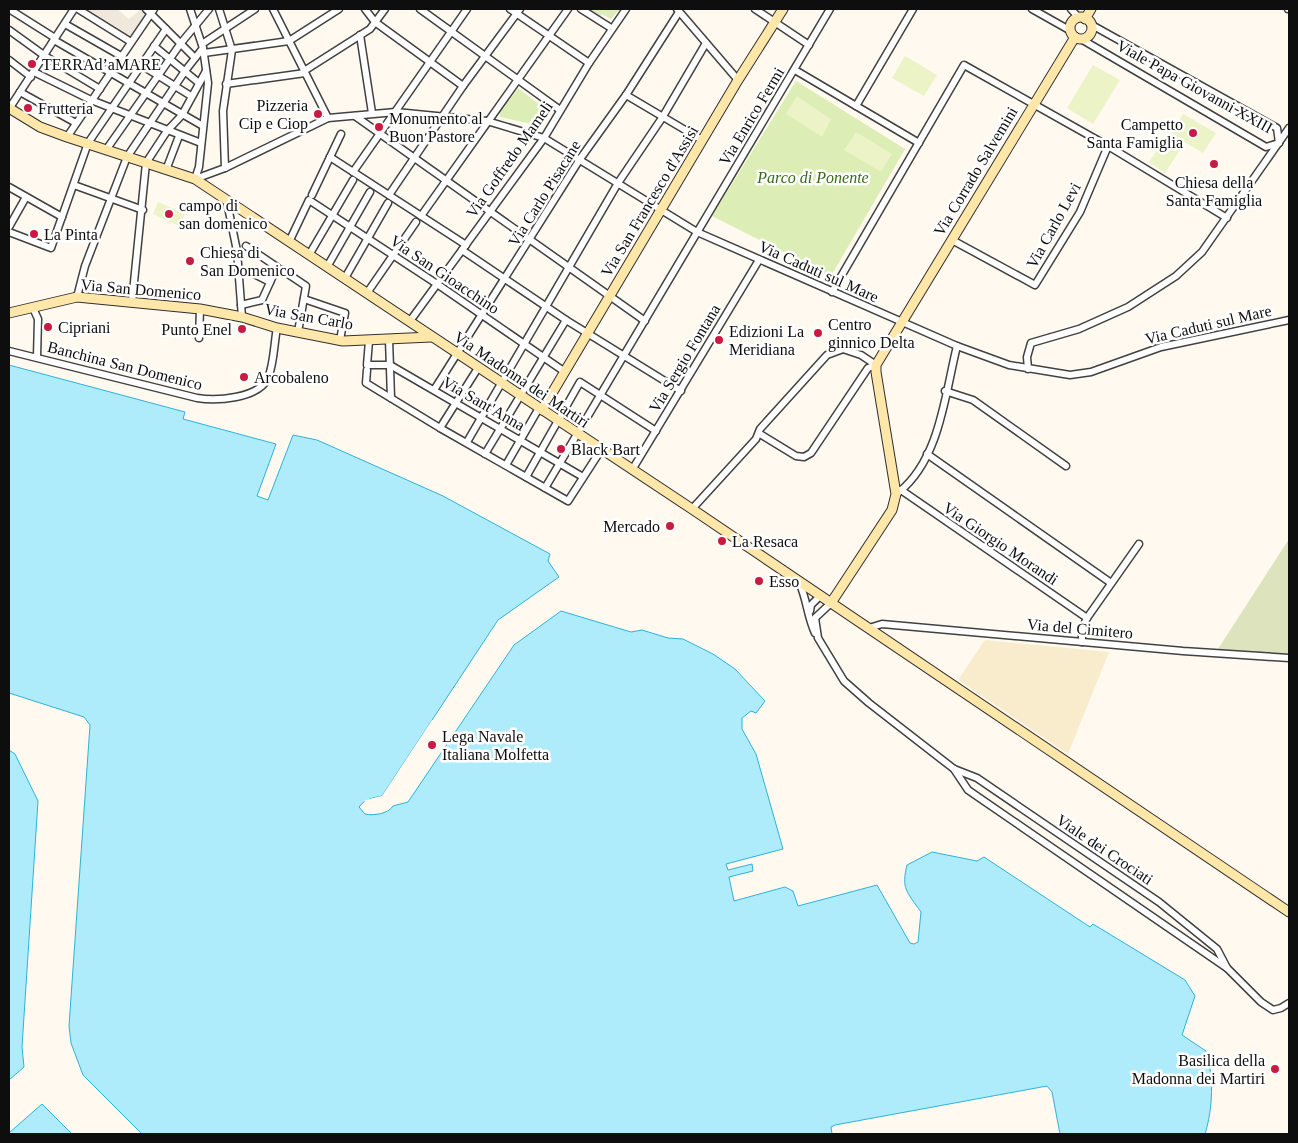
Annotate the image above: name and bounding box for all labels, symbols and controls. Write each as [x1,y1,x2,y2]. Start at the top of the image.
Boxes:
street label: Viale Papa Giovanni XXIII [1113,36,1276,137]
place label: TERRAd’aMARE [42,56,161,73]
marker: TERRAd’aMARE [26,58,38,70]
street label: Via Enrico Fermi [716,64,788,168]
place label: Pizzeria Cip e Ciop [239,97,308,133]
street label: Via Goffredo Mameli [463,97,556,221]
place label: Frutteria [38,100,93,117]
marker: Frutteria [22,102,34,114]
street label: Via Corrado Salvemini [930,103,1021,239]
marker: Pizzeria Cip e Ciop [312,108,324,120]
place label: Monumento al Buon Pastore [389,110,483,145]
place label: Campetto Santa Famiglia [1087,116,1183,152]
marker: Monumento al Buon Pastore [373,121,385,133]
street label: Via San Francesco d'Assisi [598,122,702,280]
marker: Campetto Santa Famiglia [1187,127,1199,139]
street label: Via Carlo Pisacane [505,137,584,249]
marker: Chiesa della Santa Famiglia [1208,158,1220,170]
park label: Parco di Ponente [756,169,869,186]
place label: Chiesa della Santa Famiglia [1166,174,1262,210]
street label: Via Carlo Levi [1023,179,1084,271]
place label: campo di san domenico [179,197,267,232]
marker: campo di san domenico [163,208,175,220]
place label: La Pinta [44,226,98,243]
marker: La Pinta [28,228,40,240]
street label: Via San Gioacchino [387,232,502,317]
street label: Via Caduti sul Mare [756,237,881,306]
place label: Chiesa di San Domenico [200,244,295,279]
marker: Chiesa di San Domenico [184,255,196,267]
street label: Via San Domenico [80,276,202,303]
street label: Via San Carlo [263,300,355,333]
street label: Via Sergio Fontana [645,301,724,416]
street label: Via Caduti sul Mare [1143,302,1273,347]
place label: Centro ginnico Delta [828,316,915,352]
place label: Cipriani [58,319,111,337]
marker: Cipriani [42,321,54,333]
place label: Punto Enel [161,321,233,338]
marker: Punto Enel [236,323,248,335]
place label: Edizioni La Meridiana [729,323,804,358]
marker: Centro ginnico Delta [812,327,824,339]
street label: Via Madonna dei Martiri [451,328,593,431]
marker: Edizioni La Meridiana [713,334,725,346]
street label: Banchina San Domenico [46,338,204,393]
place label: Arcobaleno [254,369,329,386]
marker: Arcobaleno [238,371,250,383]
street label: Via Sant'Anna [440,373,528,434]
place label: Black Bart [571,441,640,458]
marker: Black Bart [555,443,567,455]
street label: Via Giorgio Morandi [940,499,1062,589]
place label: Mercado [603,518,660,535]
marker: Mercado [664,520,676,532]
place label: La Resaca [732,533,798,550]
marker: La Resaca [716,535,728,547]
place label: Esso [769,573,799,590]
marker: Esso [753,575,765,587]
street label: Via del Cimitero [1026,615,1134,642]
place label: Lega Navale Italiana Molfetta [442,728,549,763]
marker: Lega Navale Italiana Molfetta [426,739,438,751]
street label: Viale dei Crociati [1053,811,1157,888]
place label: Basilica della Madonna dei Martiri [1132,1052,1266,1087]
marker: Basilica della Madonna dei Martiri [1269,1063,1281,1075]

